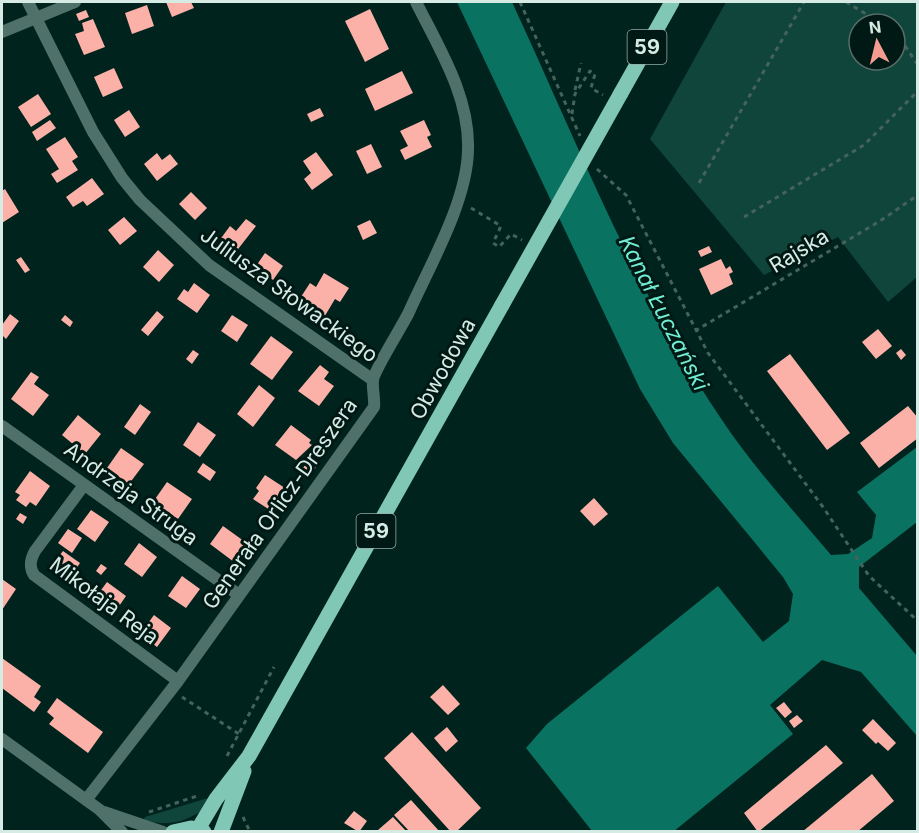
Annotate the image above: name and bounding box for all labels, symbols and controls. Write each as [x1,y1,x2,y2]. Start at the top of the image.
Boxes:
north arrow [847,12,907,72]
text: N [868,16,882,38]
road number: 59 [628,30,666,64]
street label: Juliusza Słowackiego [196,222,383,367]
street label: Rajska [765,223,833,278]
water label: Kanał Łuczański [614,231,715,395]
street label: Obwodowa [404,314,481,424]
street label: Generała Orlicz-Dreszera [197,393,362,614]
street label: Andrzeja Struga [59,437,203,551]
road number: 59 [356,514,395,548]
street label: Mikołaja Reja [45,552,164,650]

